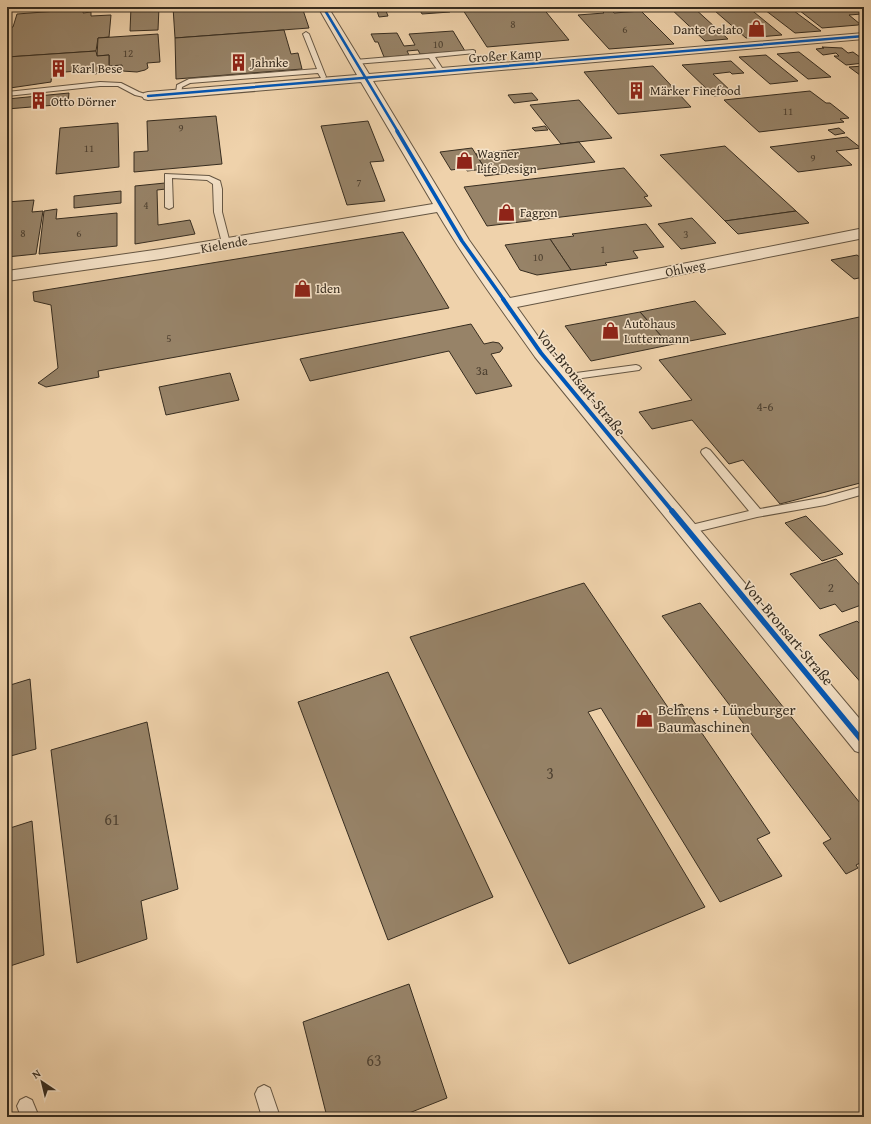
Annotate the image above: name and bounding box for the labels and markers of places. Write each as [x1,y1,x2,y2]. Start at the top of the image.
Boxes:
shop icon: Dante Gelato [746,19,766,39]
place label: Dante Gelato [673,20,743,39]
building icon: Jahnke [228,52,248,72]
place label: Jahnke [249,53,288,72]
building icon: Karl Bese [49,58,69,78]
place label: Karl Bese [72,59,122,78]
building icon: Märker Finefood [627,80,647,100]
place label: Märker Finefood [650,81,741,100]
building icon: Otto Dörner [28,91,48,111]
place label: Otto Dörner [51,92,117,111]
place label: Wagner Life Design [477,144,537,178]
shop icon: Wagner Life Design [454,150,474,170]
shop icon: Fagron [497,202,517,222]
place label: Fagron [520,203,558,222]
shop icon: Iden [293,278,313,298]
place label: Iden [316,279,341,298]
place label: Autohaus Luttermann [624,314,690,348]
shop icon: Autohaus Luttermann [601,320,621,340]
place label: Behrens + Lüneburger Baumaschinen [658,699,796,737]
shop icon: Behrens + Lüneburger Baumaschinen [635,709,655,729]

